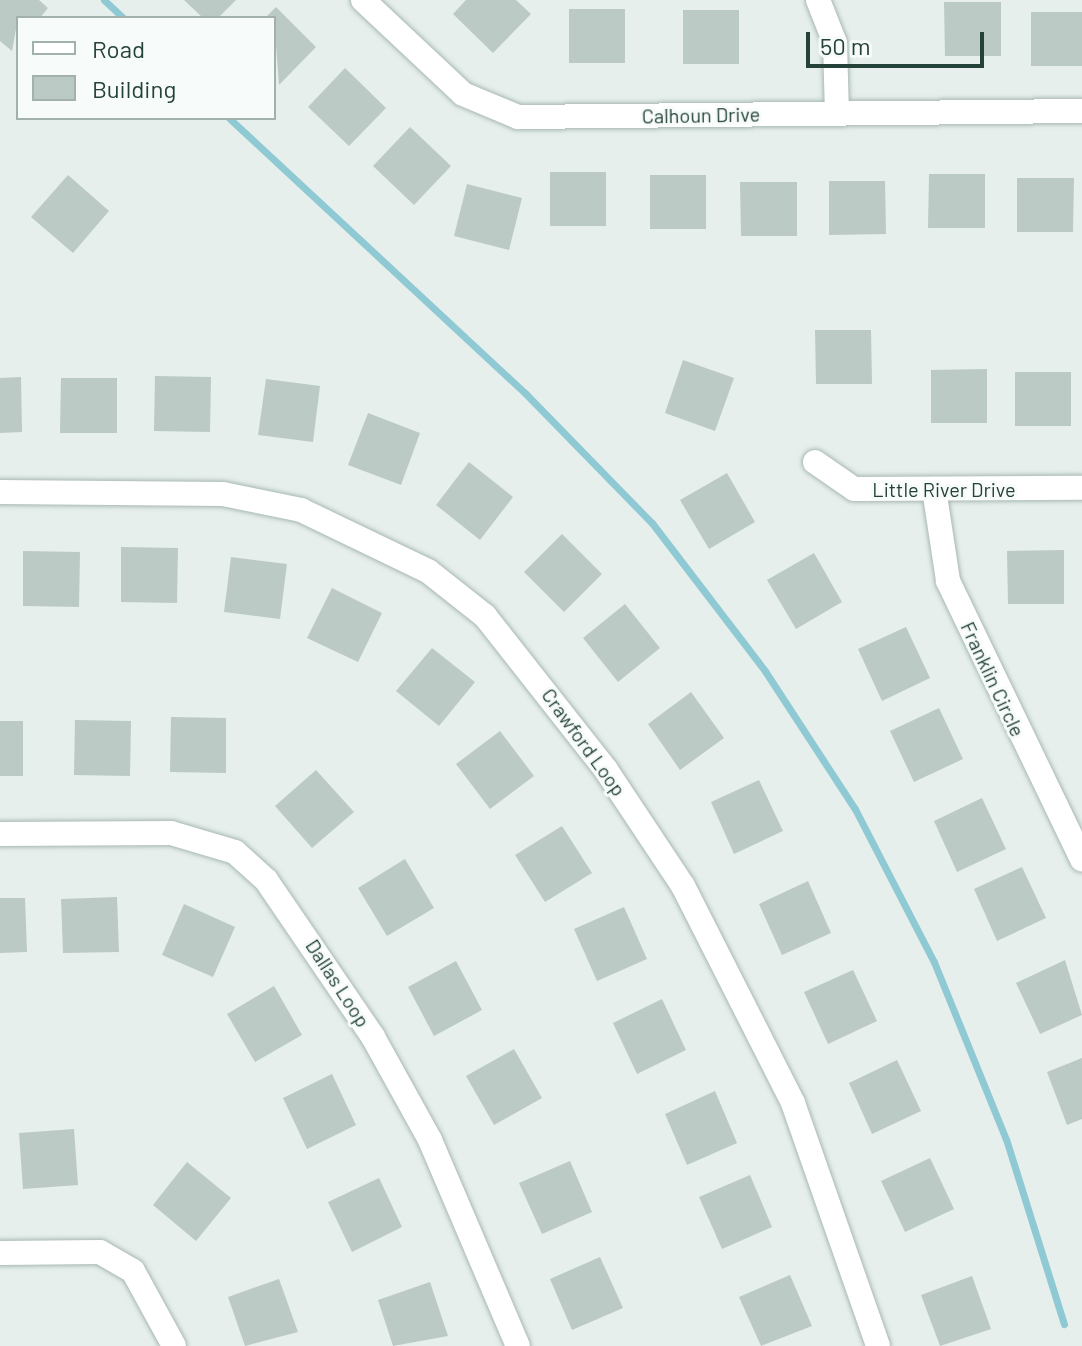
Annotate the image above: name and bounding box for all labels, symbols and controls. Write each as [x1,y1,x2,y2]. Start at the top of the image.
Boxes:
legend [16,16,276,120]
scale bar [810,16,988,66]
text: 50 m [820,31,871,60]
text: Road [92,34,145,63]
text: Building [92,74,176,103]
street label: Calhoun Drive [642,102,760,128]
street label: Little River Drive [872,477,1016,501]
street label: Franklin Circle [956,618,1030,740]
street label: Crawford Loop [537,683,631,801]
street label: Dallas Loop [301,935,375,1031]

